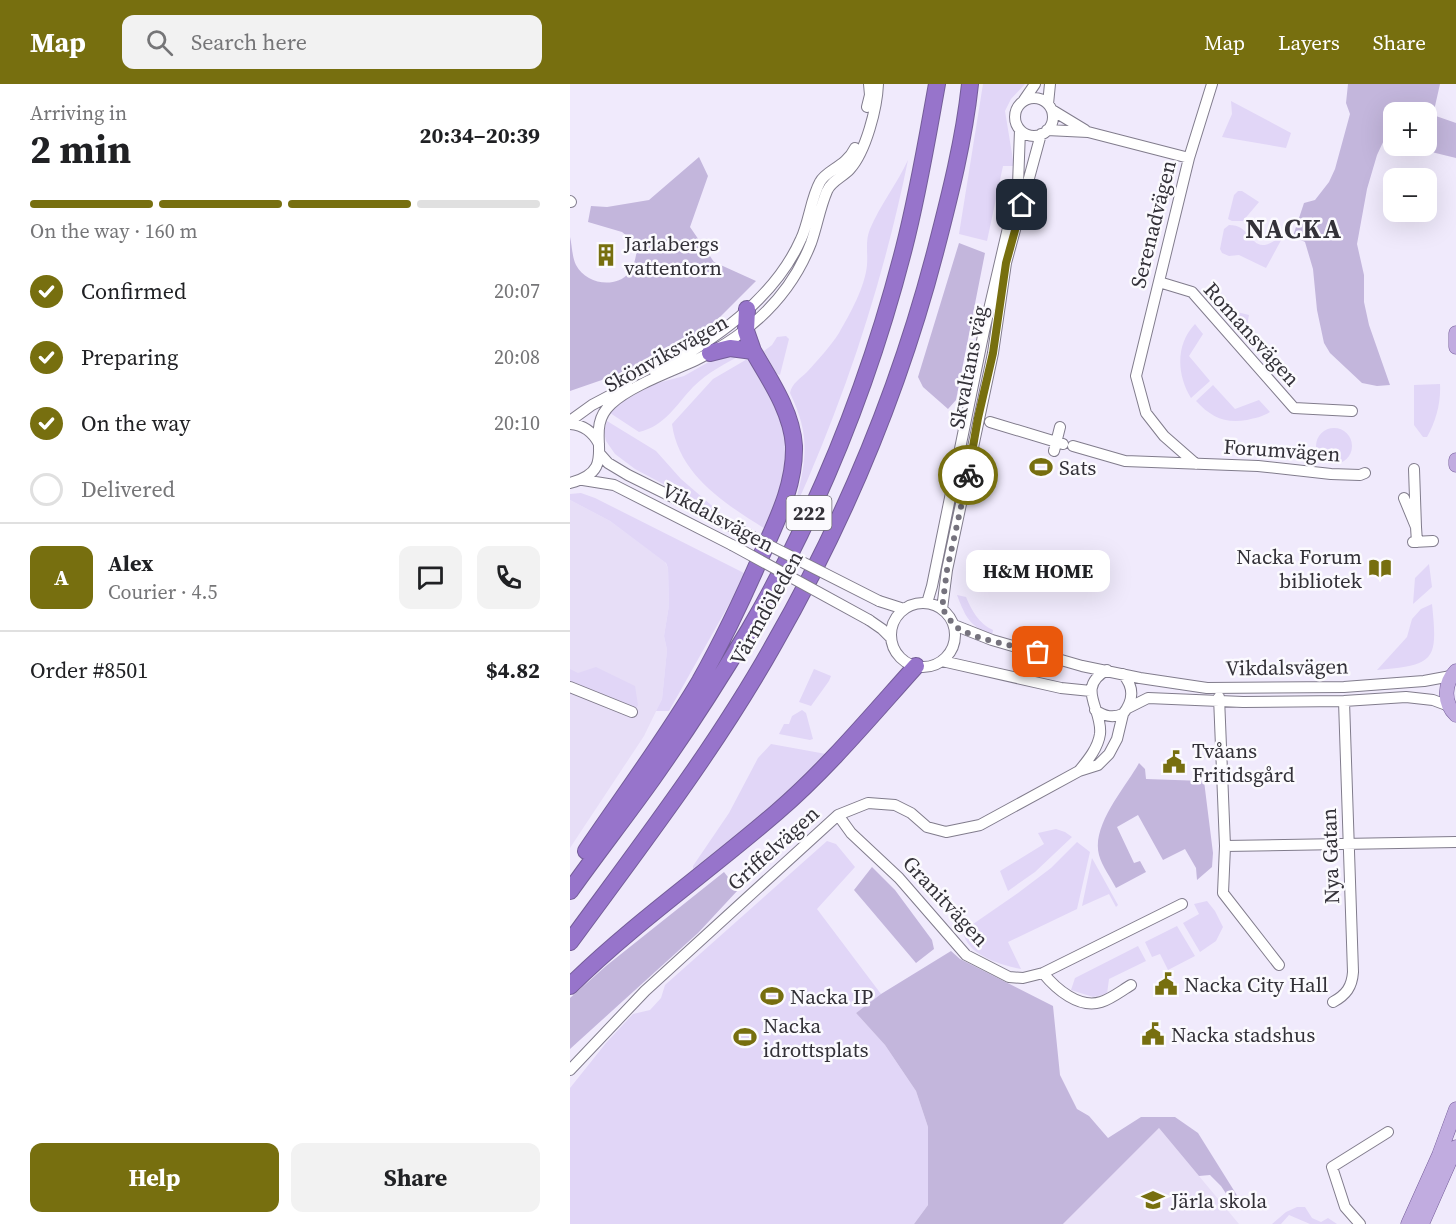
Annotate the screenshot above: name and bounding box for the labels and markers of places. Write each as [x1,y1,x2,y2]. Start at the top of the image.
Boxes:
pin [996,179,1047,230]
place label: Jarlabergs vattentorn [623,229,722,282]
building icon: Jarlabergs vattentorn [593,242,619,268]
place label: Sats [1059,453,1096,482]
sports icon: Sats [1028,454,1054,480]
place label: Nacka Forum bibliotek [1236,542,1363,595]
callout: H&M HOME [966,550,1110,592]
library icon: Nacka Forum bibliotek [1367,555,1393,581]
pin [1012,626,1063,677]
place label: Tvåans Fritidsgård [1192,736,1295,789]
public building icon: Tvåans Fritidsgård [1161,749,1187,775]
place label: Nacka City Hall [1184,970,1328,999]
public building icon: Nacka City Hall [1153,971,1179,997]
place label: Nacka IP [790,982,873,1011]
sports icon: Nacka IP [759,983,785,1009]
place label: Nacka idrottsplats [763,1011,869,1064]
place label: Nacka stadshus [1171,1020,1315,1049]
public building icon: Nacka stadshus [1140,1021,1166,1047]
sports icon: Nacka idrottsplats [732,1024,758,1050]
place label: Järla skola [1170,1186,1268,1215]
school or university icon: Järla skola [1140,1187,1166,1213]

